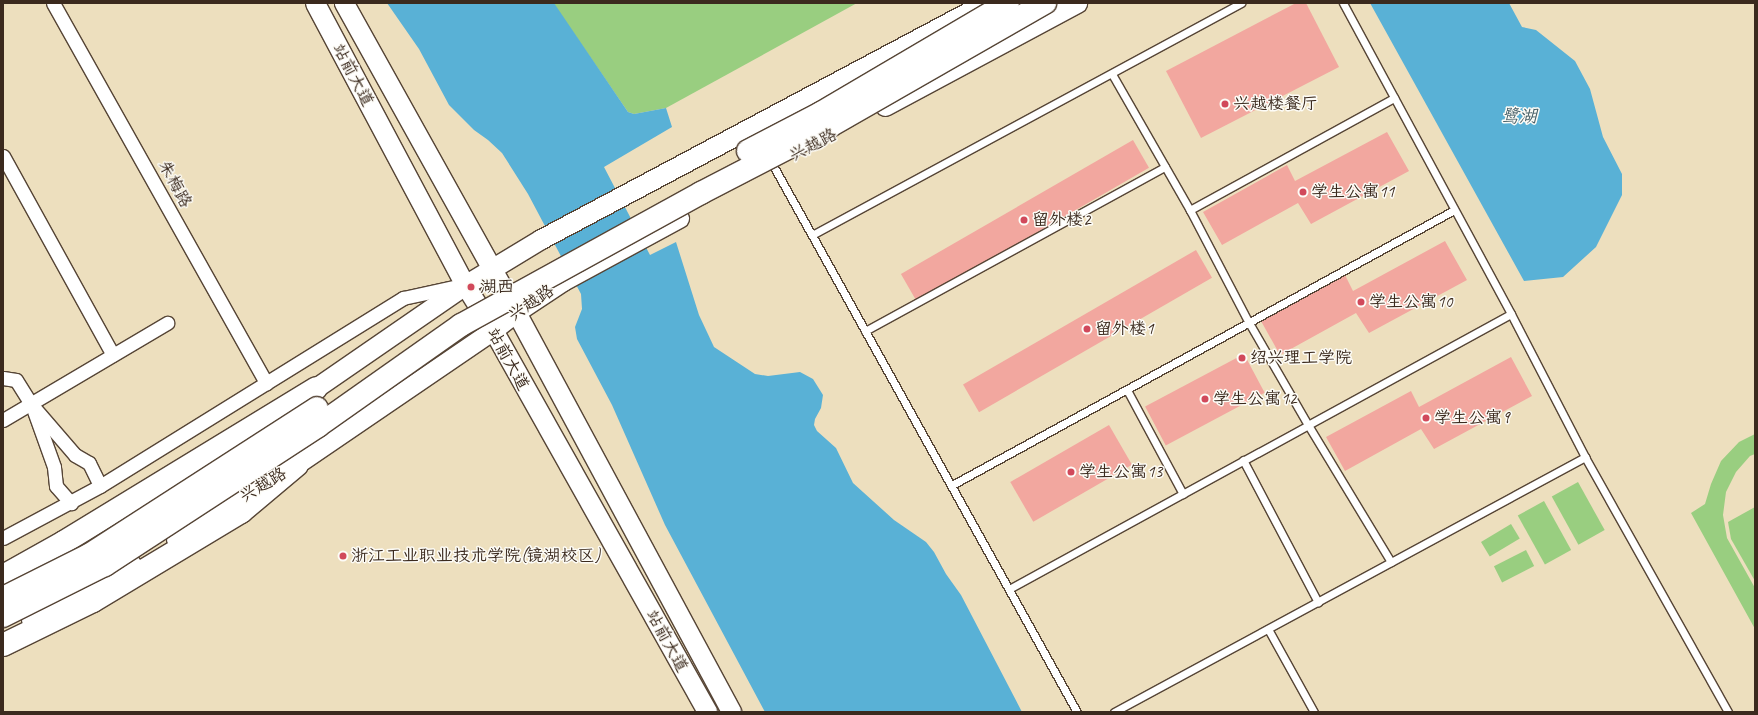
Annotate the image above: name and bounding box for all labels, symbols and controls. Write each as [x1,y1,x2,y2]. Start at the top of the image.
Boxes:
street label: 站前大道 [328,40,378,110]
place label: 兴越楼餐厅 [1233,94,1318,114]
marker: 兴越楼餐厅 [1220,99,1230,109]
water label: 鹭湖 [1501,105,1537,127]
street label: 兴越路 [786,124,840,166]
street label: 朱梅路 [154,157,196,211]
place label: 学生公寓11 [1311,182,1394,202]
marker: 学生公寓11 [1298,187,1308,197]
place label: 留外楼2 [1032,210,1091,230]
marker: 留外楼2 [1019,215,1029,225]
place label: 湖西 [480,277,514,297]
street label: 兴越路 [504,280,558,326]
marker: 湖西 [465,281,477,293]
place label: 学生公寓10 [1369,292,1452,312]
marker: 学生公寓10 [1356,297,1366,307]
place label: 留外楼1 [1095,319,1154,339]
street label: 站前大道 [483,324,533,394]
marker: 留外楼1 [1082,324,1092,334]
place label: 绍兴理工学院 [1250,348,1352,368]
marker: 绍兴理工学院 [1237,353,1247,363]
place label: 学生公寓12 [1213,389,1296,409]
marker: 学生公寓12 [1200,394,1210,404]
place label: 学生公寓9 [1434,408,1510,428]
marker: 学生公寓9 [1421,413,1431,423]
place label: 学生公寓13 [1079,462,1162,482]
street label: 兴越路 [236,463,290,507]
marker: 学生公寓13 [1066,467,1076,477]
place label: 浙江工业职业技术学院(镜湖校区) [351,546,600,566]
marker: 浙江工业职业技术学院(镜湖校区) [338,551,348,561]
street label: 站前大道 [642,606,692,676]

